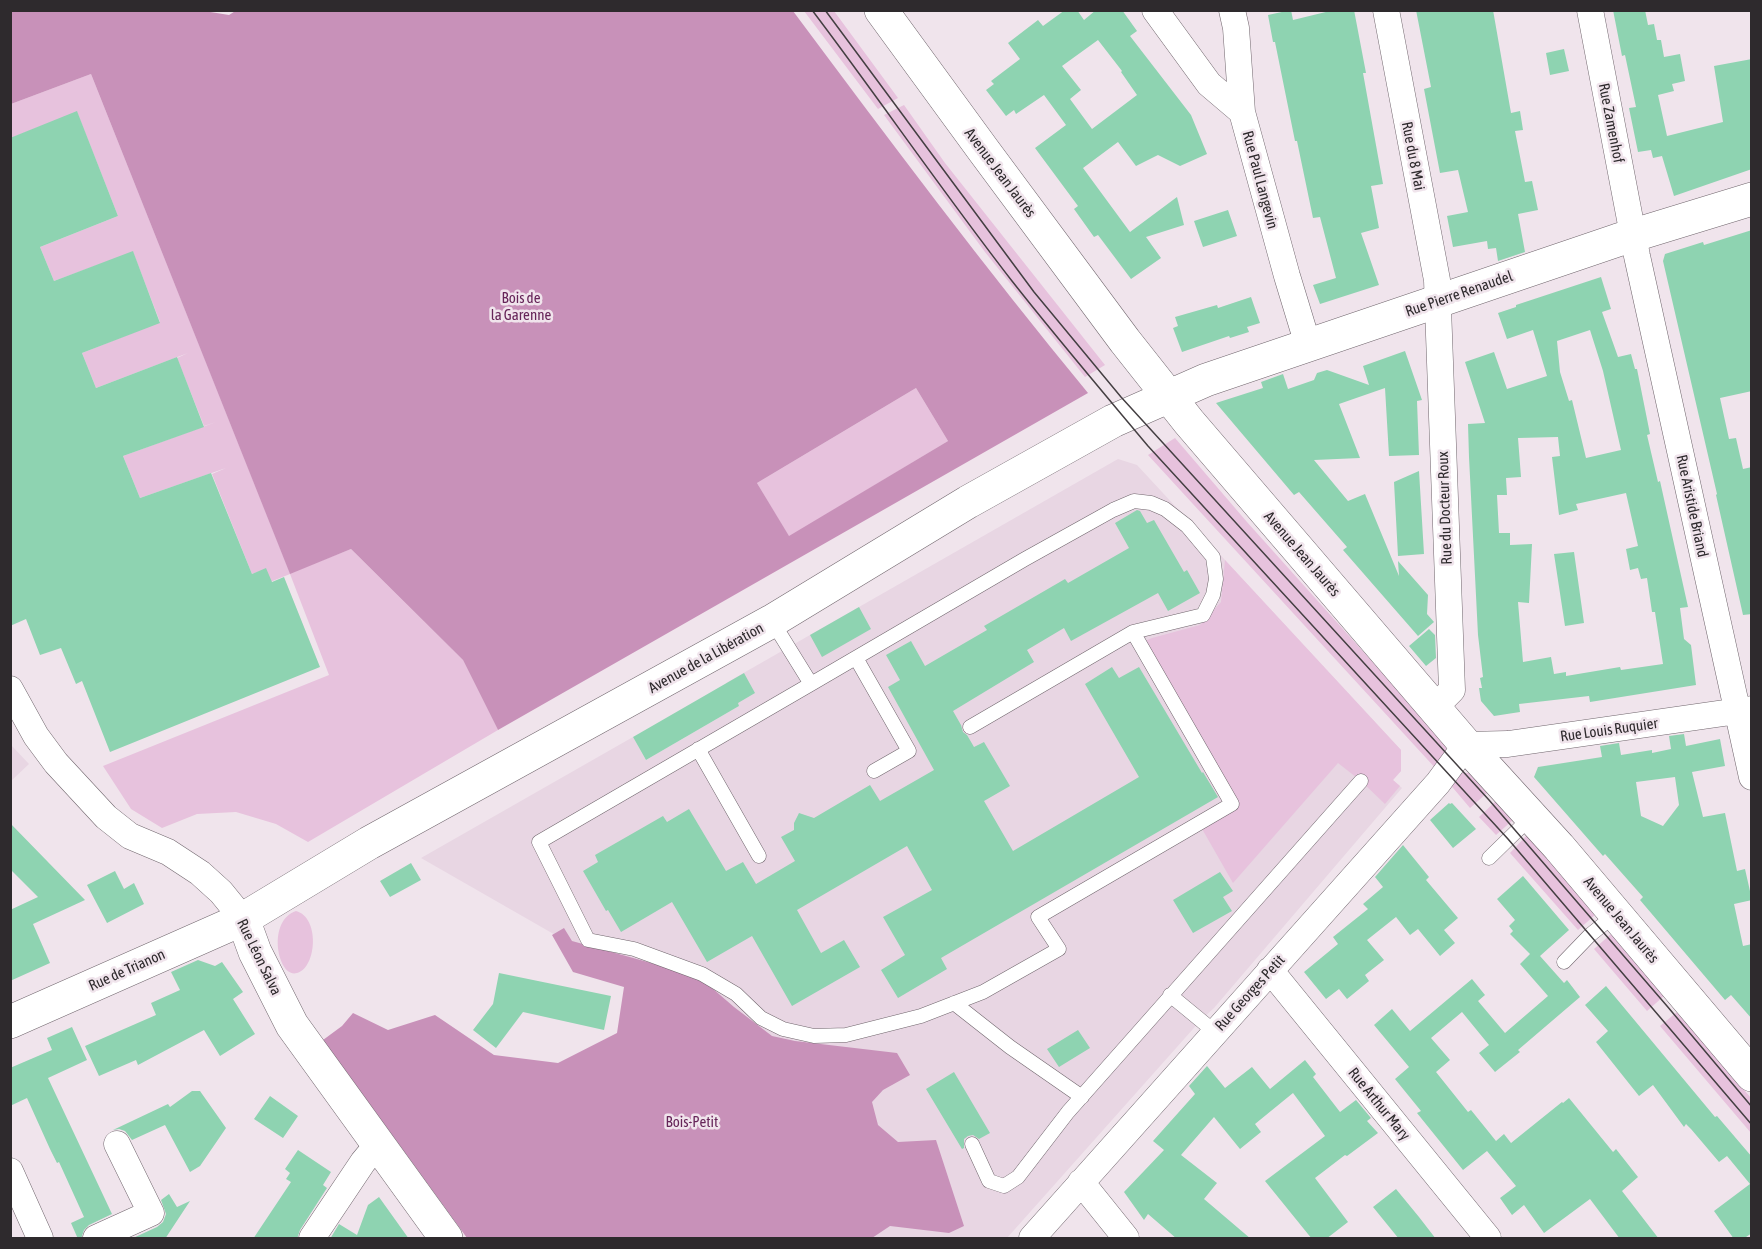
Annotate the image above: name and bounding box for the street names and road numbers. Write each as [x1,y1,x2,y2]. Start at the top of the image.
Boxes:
street label: Rue Zamenhof [1594,82,1628,164]
street label: Rue du 8 Mai [1398,120,1428,192]
street label: Avenue Jean Jaurès [961,125,1039,221]
street label: Rue Paul Langevin [1238,129,1282,231]
street label: Rue Pierre Renaudel [1403,267,1515,321]
street label: Rue du Docteur Roux [1434,451,1456,565]
street label: Rue Aristide Briand [1672,453,1712,559]
street label: Avenue Jean Jaurès [1260,508,1344,600]
street label: Avenue de la Libération [645,619,767,697]
street label: Rue Louis Ruquier [1559,714,1659,746]
street label: Avenue Jean Jaurès [1580,873,1662,967]
street label: Rue Léon Salva [233,916,285,998]
street label: Rue de Trianon [86,945,168,995]
street label: Rue Georges Petit [1211,951,1289,1035]
street label: Rue Arthur Mary [1344,1064,1414,1144]

